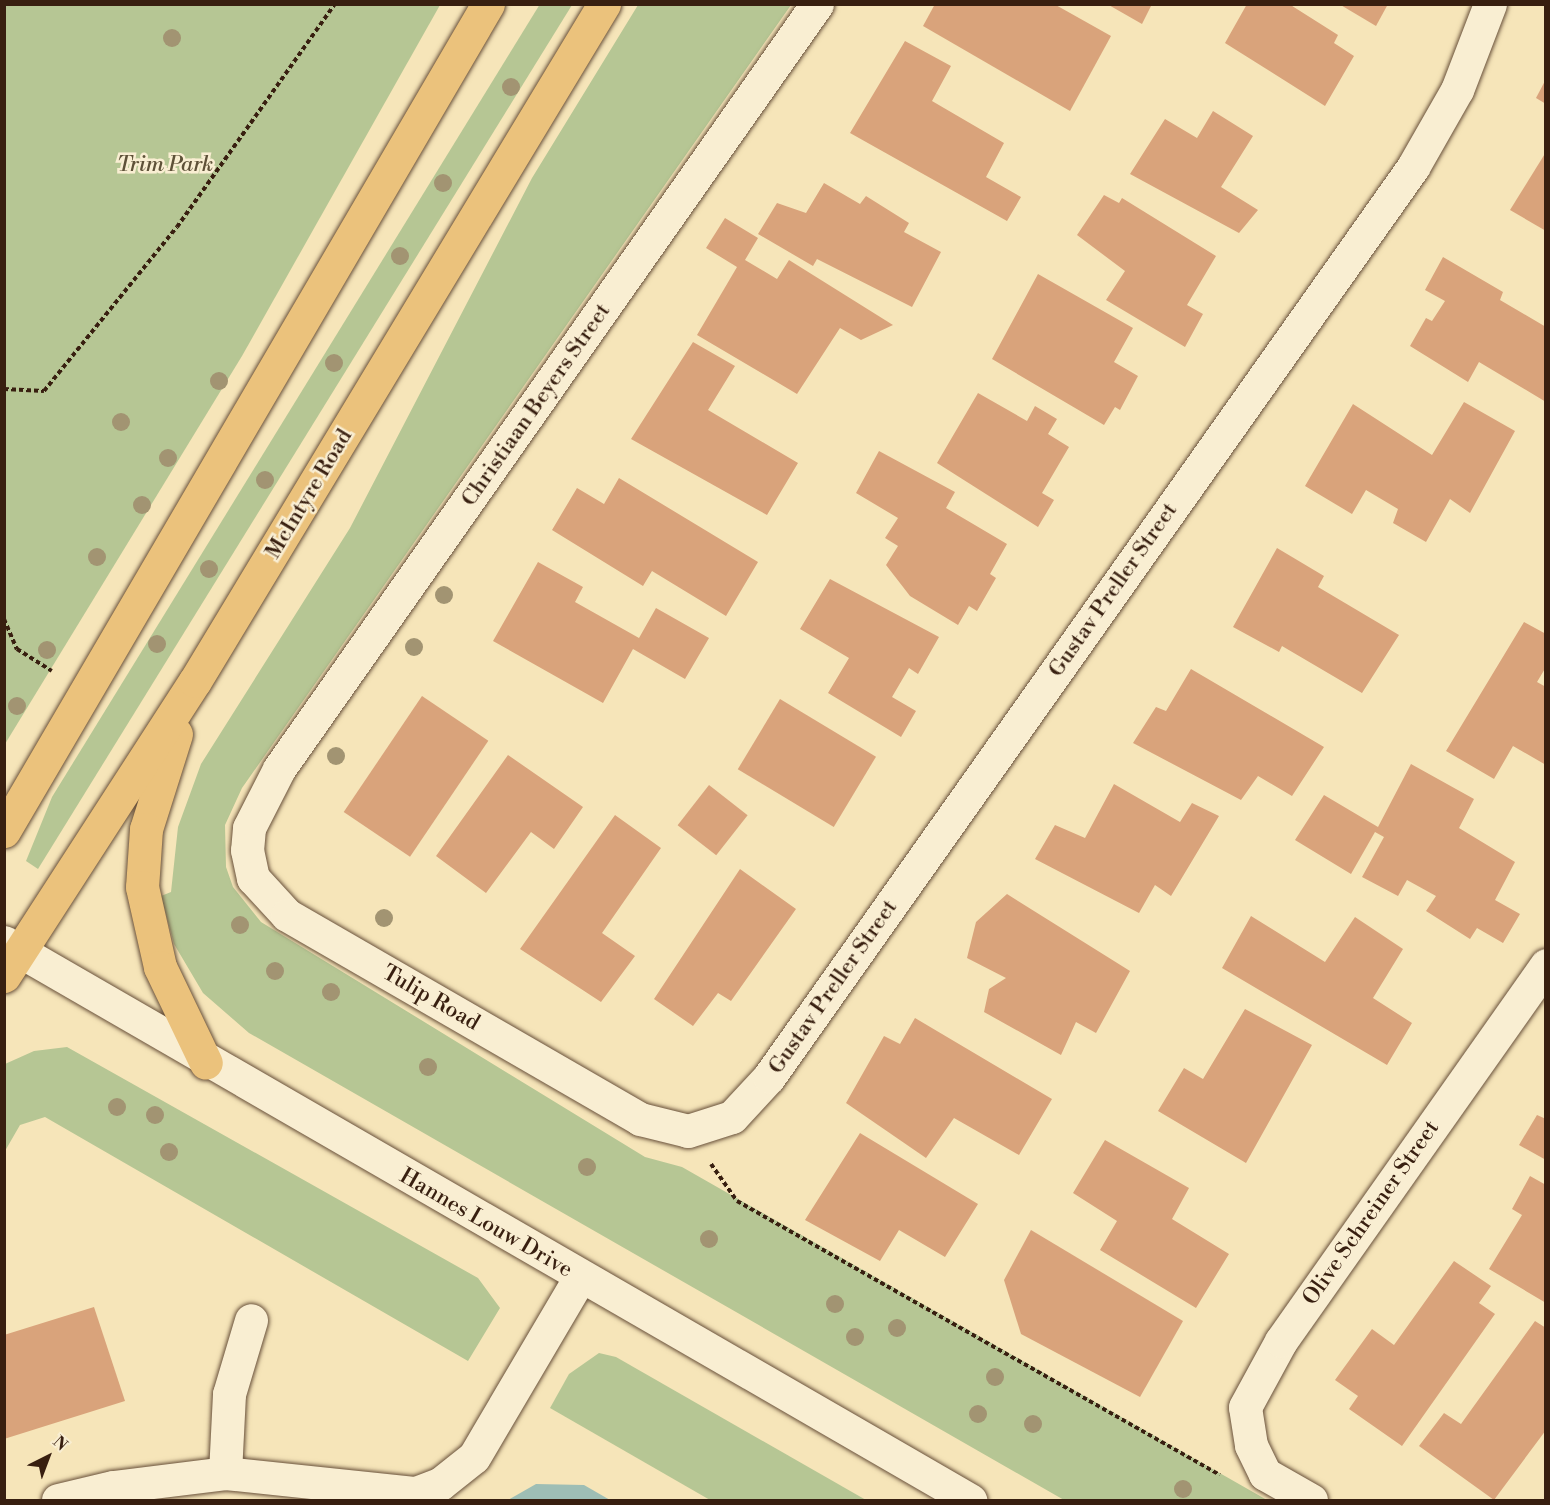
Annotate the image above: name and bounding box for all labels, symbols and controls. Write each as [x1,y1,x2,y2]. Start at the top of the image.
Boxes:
park label: Trim Park [117,152,213,178]
street label: Christiaan Beyers Street [456,298,616,512]
street label: McIntyre Road [260,424,358,564]
street label: Gustav Preller Street [1043,498,1183,682]
street label: Gustav Preller Street [763,895,903,1079]
street label: Tulip Road [378,960,484,1036]
street label: Olive Schreiner Street [1297,1115,1445,1311]
street label: Hannes Louw Drive [395,1163,577,1283]
north arrow [18,1427,78,1487]
text: N [49,1432,71,1455]

